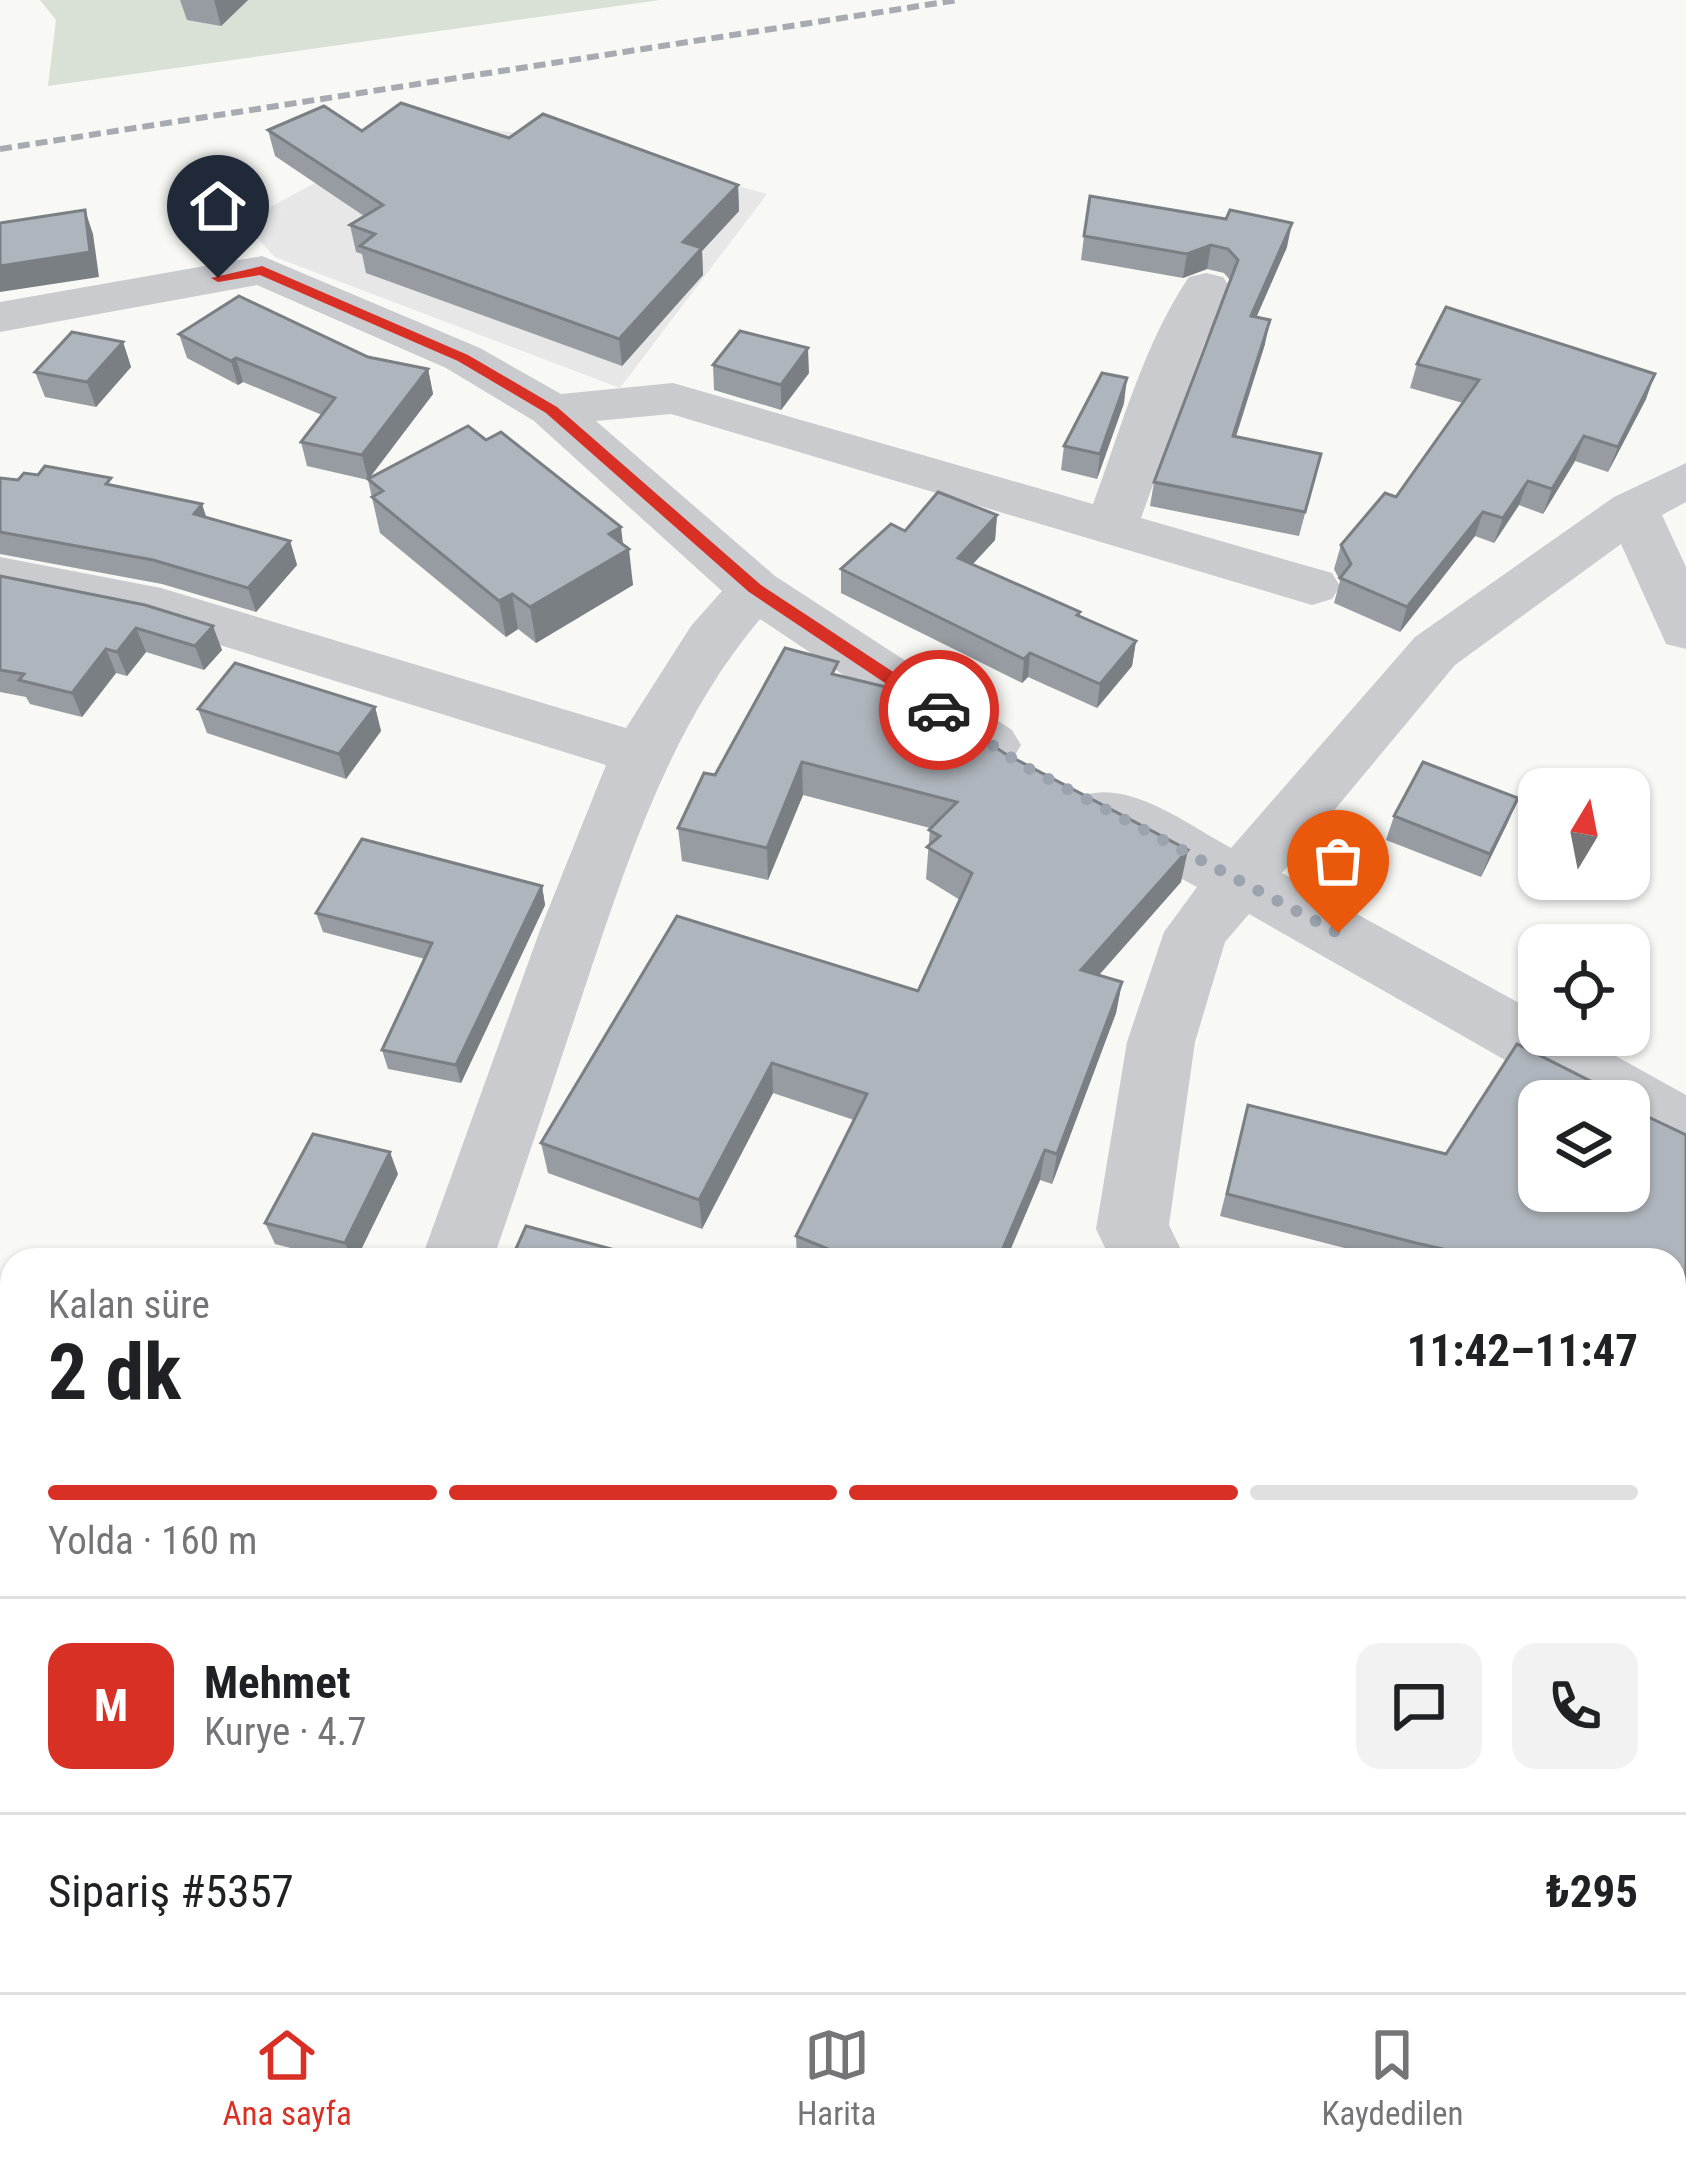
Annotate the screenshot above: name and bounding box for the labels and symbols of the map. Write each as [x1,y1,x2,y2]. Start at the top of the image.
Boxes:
pin [167,155,269,278]
courier [879,650,999,770]
north arrow [1518,768,1650,900]
pin [1287,810,1389,933]

